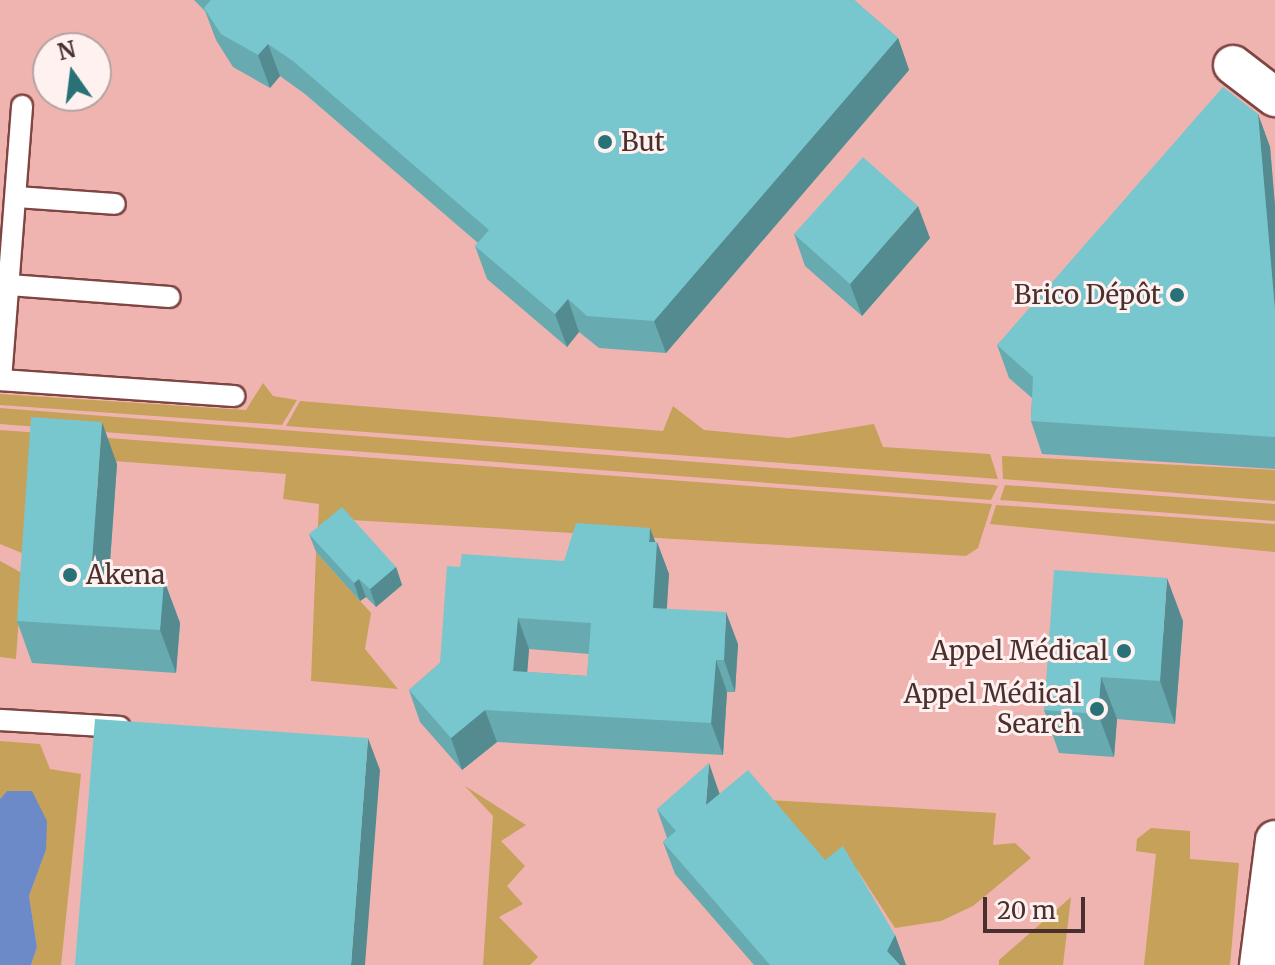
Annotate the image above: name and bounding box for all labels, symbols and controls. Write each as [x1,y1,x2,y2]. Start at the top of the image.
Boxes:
north arrow [32,32,112,112]
text: N [55,35,78,66]
place label: But [621,126,665,158]
marker: But [596,133,614,151]
place label: Brico Dépôt [1014,279,1161,311]
marker: Brico Dépôt [1168,286,1186,304]
place label: Akena [86,559,165,591]
marker: Akena [61,566,79,584]
place label: Appel Médical [931,635,1108,667]
marker: Appel Médical [1115,642,1133,660]
place label: Appel Médical Search [904,678,1081,740]
marker: Appel Médical Search [1088,700,1106,718]
scale bar [987,881,1089,931]
text: 20 m [997,895,1056,926]

